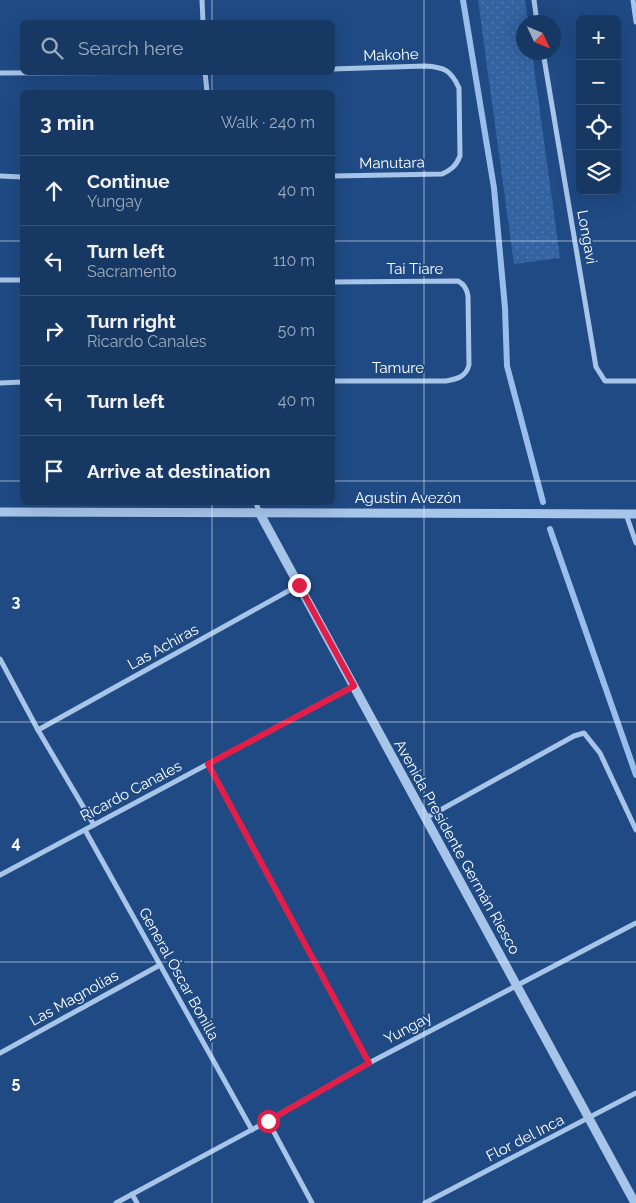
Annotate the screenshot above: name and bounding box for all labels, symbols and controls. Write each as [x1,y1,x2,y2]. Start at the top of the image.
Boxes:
north arrow [516,15,561,60]
map controls [576,15,621,195]
button: + [576,15,621,60]
search box [20,20,335,75]
icon: search [38,34,66,62]
text: Search here [78,37,184,59]
street label: Makohe [363,45,419,65]
button: − [576,60,621,105]
button: locate [576,105,621,150]
text: 3 min [40,110,94,135]
text: Walk · 240 m [221,113,315,132]
button: layers [576,150,621,195]
street label: Manutara [359,153,425,173]
text: Continue [87,170,170,192]
icon: ahead [40,177,68,205]
text: 40 m [278,181,315,200]
text: Yungay [87,192,142,211]
street label: Longavi [573,208,601,266]
text: Turn left [87,240,164,262]
icon: left [40,247,68,275]
text: 110 m [273,251,315,270]
street label: Tai Tiare [387,260,444,278]
text: Sacramento [87,262,177,281]
text: Turn right [87,310,176,332]
icon: right [40,317,68,345]
text: 50 m [278,321,315,340]
text: Ricardo Canales [87,332,207,351]
street label: Tamure [372,359,424,377]
icon: left [40,387,68,415]
text: Turn left [87,390,164,412]
text: 40 m [278,391,315,410]
icon: arrive [40,457,68,485]
text: Arrive at destination [87,460,271,482]
street label: Agustín Avezón [355,489,461,507]
route end [288,574,311,597]
text: 3 [12,592,21,611]
street label: Las Achiras [124,620,202,674]
street label: Avenida Presidente Germán Riesco [390,736,524,958]
street label: Ricardo Canales [77,757,185,825]
text: 4 [11,833,21,852]
street label: General Óscar Bonilla [135,905,223,1043]
street label: Las Magnolias [26,966,122,1030]
street label: Yungay [381,1008,435,1048]
text: 5 [12,1073,21,1092]
route start [257,1110,280,1133]
street label: Flor del Inca [483,1111,567,1165]

